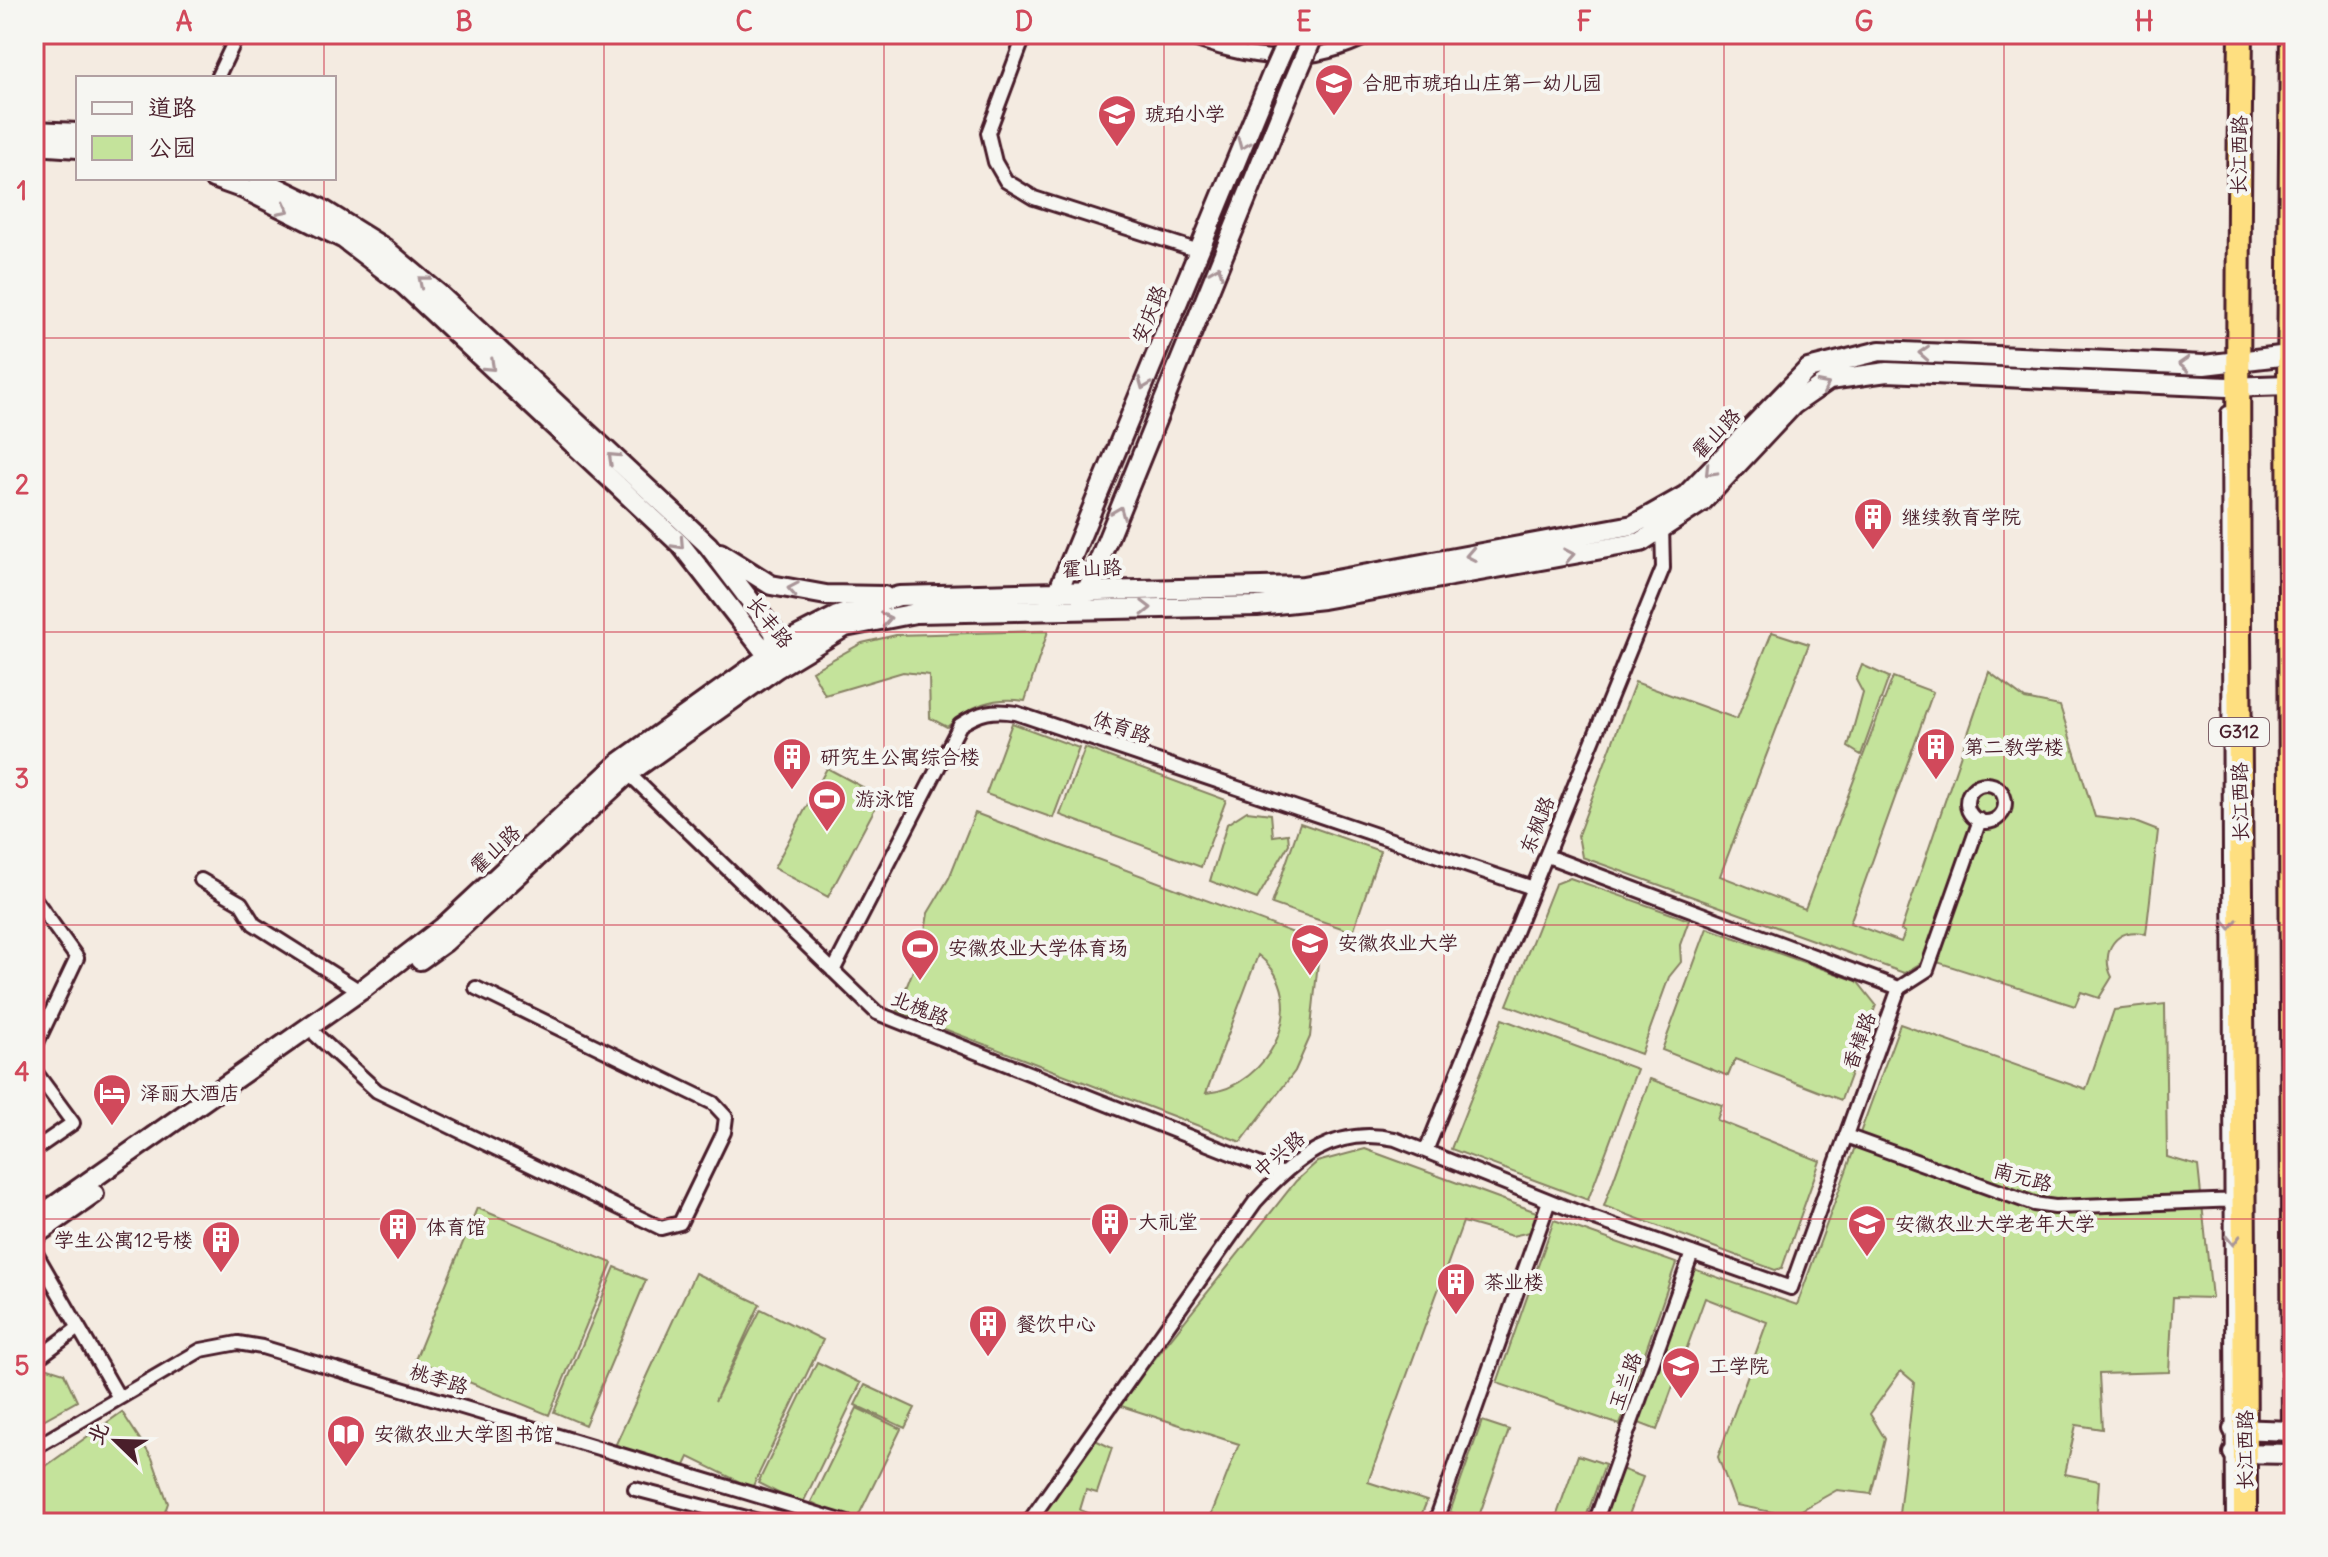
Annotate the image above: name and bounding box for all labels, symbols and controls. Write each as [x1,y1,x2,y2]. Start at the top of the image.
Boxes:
text: A [176,5,193,38]
text: B [455,5,473,38]
text: C [735,5,753,38]
text: D [1015,5,1033,38]
text: E [1296,5,1312,38]
text: F [1577,5,1592,38]
text: G [1855,5,1874,38]
text: H [2135,5,2153,38]
school or university icon: 合肥市琥珀山庄第一幼儿园 [1313,62,1355,117]
place label: 合肥市琥珀山庄第一幼儿园 [1362,70,1602,95]
legend [76,76,336,180]
text: 道路 [148,92,196,122]
school or university icon: 琥珀小学 [1096,93,1138,148]
place label: 琥珀小学 [1145,101,1225,126]
street label: 长江西路 [2225,114,2252,195]
text: 公园 [148,132,196,162]
one-way arrow [1237,136,1253,150]
text: 1 [17,174,27,207]
one-way arrow [276,199,291,215]
one-way arrow [1207,265,1223,279]
one-way arrow [417,276,432,291]
street label: 安庆路 [1126,280,1172,346]
one-way arrow [1917,344,1930,361]
one-way arrow [480,356,495,370]
one-way arrow [2177,356,2190,373]
one-way arrow [1137,376,1154,390]
one-way arrow [1816,380,1830,395]
street label: 霍山路 [1686,402,1746,463]
one-way arrow [608,453,622,467]
one-way arrow [1704,462,1719,476]
text: 2 [15,468,29,501]
building icon: 继续教育学院 [1852,496,1894,551]
place label: 继续教育学院 [1901,504,2021,529]
one-way arrow [1109,506,1125,520]
one-way arrow [669,535,684,549]
one-way arrow [1464,546,1478,563]
one-way arrow [1563,547,1576,564]
street label: 霍山路 [1062,554,1123,581]
one-way arrow [786,581,800,598]
street label: 长丰路 [742,591,800,654]
one-way arrow [1140,600,1153,617]
one-way arrow [879,611,893,628]
street label: 体育路 [1090,705,1156,748]
road number: G312 [2209,718,2269,746]
building icon: 第二教学楼 [1915,726,1957,781]
place label: 第二教学楼 [1964,734,2064,759]
building icon: 研究生公寓综合楼 [771,736,813,791]
place label: 研究生公寓综合楼 [820,744,980,769]
street label: 长江西路 [2226,761,2253,842]
text: 3 [15,762,29,795]
sports icon: 游泳馆 [806,778,848,833]
place label: 游泳馆 [855,786,915,811]
street label: 东枫路 [1514,791,1560,857]
street label: 霍山路 [464,818,526,878]
one-way arrow [2221,918,2239,931]
school or university icon: 安徽农业大学 [1289,922,1331,977]
sports icon: 安徽农业大学体育场 [899,927,941,982]
place label: 安徽农业大学 [1338,930,1458,955]
place label: 安徽农业大学体育场 [948,935,1128,960]
street label: 北槐路 [888,985,954,1031]
street label: 香樟路 [1837,1007,1881,1073]
text: 4 [14,1055,30,1088]
hotel icon: 泽丽大酒店 [91,1072,133,1127]
place label: 泽丽大酒店 [140,1080,240,1105]
street label: 中兴路 [1248,1124,1310,1182]
street label: 南元路 [1991,1157,2056,1197]
building icon: 大礼堂 [1089,1201,1131,1256]
school or university icon: 安徽农业大学老年大学 [1846,1203,1888,1258]
building icon: 体育馆 [377,1206,419,1261]
place label: 大礼堂 [1138,1209,1198,1234]
place label: 安徽农业大学老年大学 [1895,1211,2095,1236]
place label: 体育馆 [426,1214,486,1239]
building icon: 学生公寓12号楼 [200,1219,242,1274]
place label: 学生公寓12号楼 [54,1227,193,1252]
one-way arrow [2224,1234,2241,1247]
building icon: 茶业楼 [1435,1261,1477,1316]
place label: 茶业楼 [1484,1269,1544,1294]
building icon: 餐饮中心 [967,1303,1009,1358]
place label: 餐饮中心 [1016,1311,1096,1336]
school or university icon: 工学院 [1660,1345,1702,1400]
street label: 玉兰路 [1603,1347,1647,1413]
text: 5 [15,1349,30,1382]
place label: 工学院 [1709,1353,1769,1378]
street label: 桃李路 [407,1358,472,1400]
north arrow [76,1401,156,1481]
street label: 长江西路 [2232,1409,2257,1490]
library icon: 安徽农业大学图书馆 [325,1413,367,1468]
text: 北 [80,1418,115,1449]
place label: 安徽农业大学图书馆 [374,1421,554,1446]

